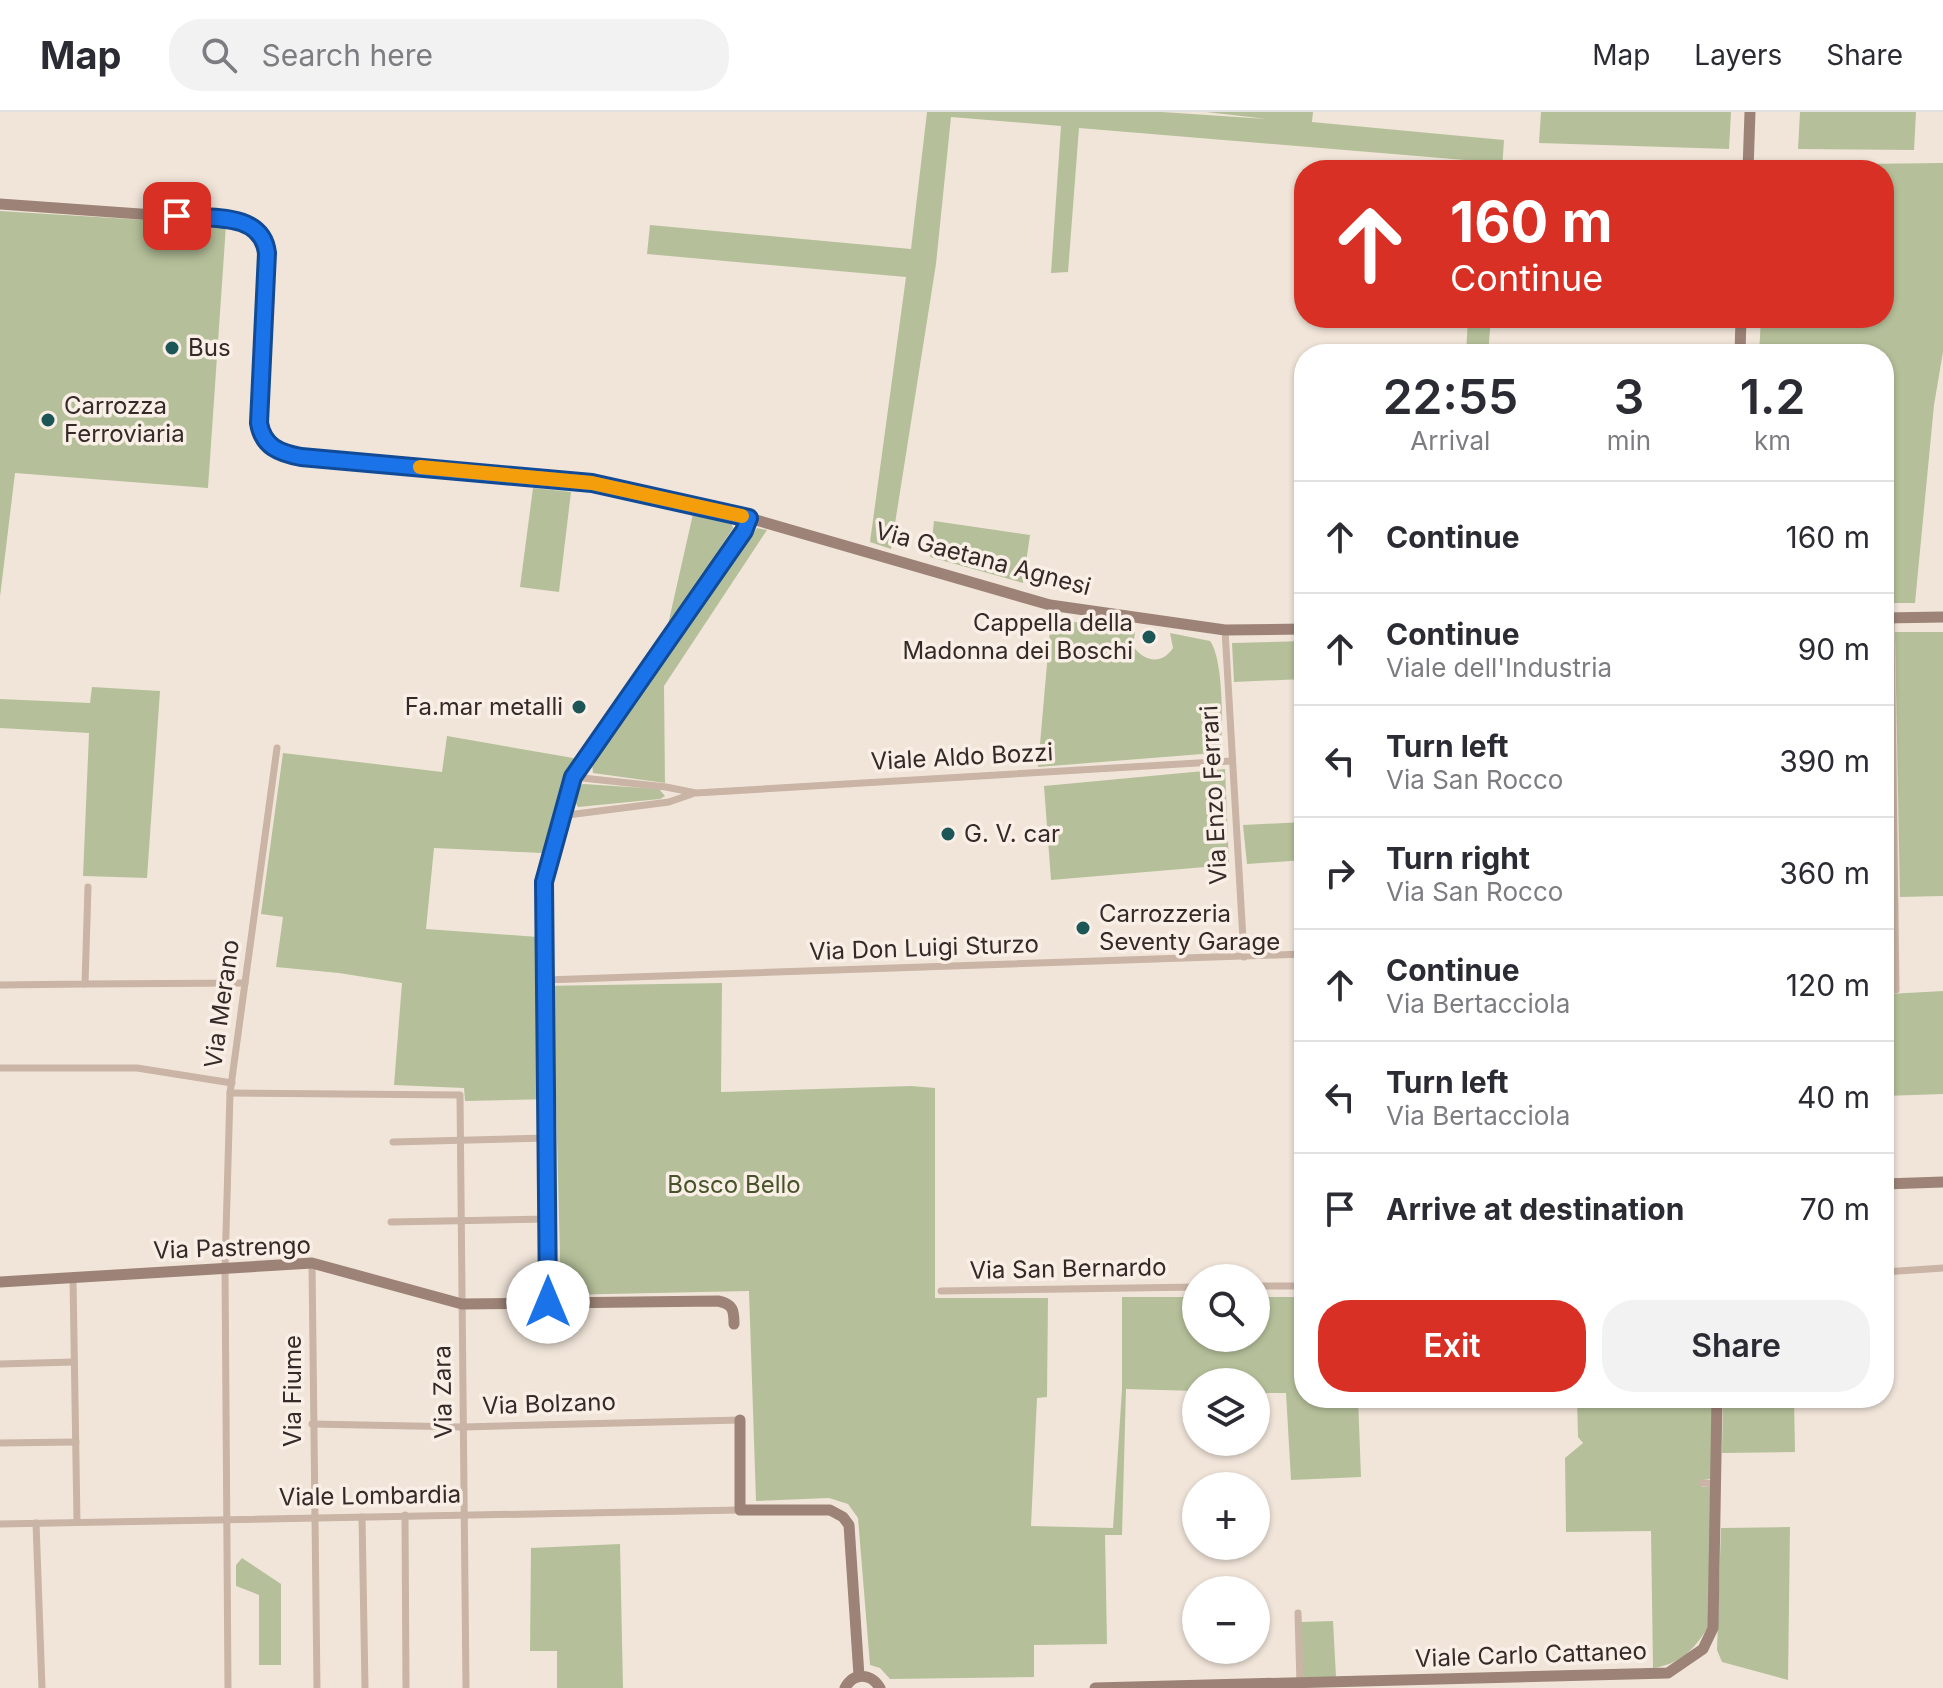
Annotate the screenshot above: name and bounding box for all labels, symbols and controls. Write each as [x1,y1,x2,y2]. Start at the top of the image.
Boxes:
search box [169,19,729,91]
text: Map [40,32,121,78]
icon: search [197,33,241,77]
text: Search here [261,37,433,73]
text: Map [1592,38,1650,72]
text: Layers [1694,38,1782,72]
text: Share [1826,38,1903,72]
pin [143,182,211,250]
text: 160 m [1450,188,1613,256]
icon: ahead [1318,192,1422,296]
icon: arrive [155,194,199,238]
text: Continue [1450,256,1603,300]
place label: Bus [188,333,231,362]
marker: Bus [163,339,181,357]
text: 22:55 [1383,367,1518,426]
text: 3 [1614,367,1644,426]
text: 1.2 [1740,367,1805,426]
place label: Carrozza Ferroviaria [64,391,185,448]
marker: Carrozza Ferroviaria [39,411,57,429]
text: Arrival [1410,425,1490,456]
text: min [1607,425,1651,456]
text: km [1754,425,1791,456]
icon: ahead [1318,515,1362,559]
street label: Via Gaetana Agnesi [872,516,1094,601]
text: Continue [1386,519,1520,555]
text: 160 m [1786,519,1870,555]
place label: Cappella della Madonna dei Boschi [902,608,1133,665]
text: Continue [1386,616,1520,652]
icon: ahead [1318,627,1362,671]
marker: Cappella della Madonna dei Boschi [1140,628,1158,646]
text: 90 m [1798,631,1870,667]
text: Viale dell'Industria [1386,652,1612,683]
place label: Fa.mar metalli [405,692,563,721]
marker: Fa.mar metalli [570,698,588,716]
street label: Via Enzo Ferrari [1194,705,1233,885]
text: Turn left [1386,728,1508,764]
street label: Viale Aldo Bozzi [870,737,1054,776]
icon: left [1318,739,1362,783]
text: 390 m [1779,743,1870,779]
text: Via San Rocco [1386,764,1563,795]
place label: G. V. car [964,819,1060,848]
marker: G. V. car [939,825,957,843]
text: Turn right [1386,840,1530,876]
icon: right [1318,851,1362,895]
text: 360 m [1779,855,1870,891]
text: Via San Rocco [1386,876,1563,907]
place label: Carrozzeria Seventy Garage [1099,899,1280,956]
marker: Carrozzeria Seventy Garage [1074,919,1092,937]
street label: Via Don Luigi Sturzo [809,929,1039,966]
street label: Via Merano [198,938,245,1070]
text: Continue [1386,952,1520,988]
icon: ahead [1318,963,1362,1007]
text: 120 m [1786,967,1870,1003]
text: Via Bertacciola [1386,988,1570,1019]
text: Turn left [1386,1064,1508,1100]
icon: left [1318,1075,1362,1119]
text: 40 m [1797,1079,1870,1115]
text: Via Bertacciola [1386,1100,1570,1131]
park label: Bosco Bello [667,1170,801,1199]
icon: arrive [1318,1187,1362,1231]
text: Arrive at destination [1386,1191,1684,1227]
text: 70 m [1800,1191,1870,1227]
street label: Via Pastrengo [153,1230,311,1265]
street label: Via San Bernardo [969,1252,1167,1285]
position arrow [506,1260,590,1344]
map controls [1182,1264,1270,1664]
button: search [1182,1264,1270,1352]
button: Exit [1318,1300,1586,1392]
button: Share [1602,1300,1870,1392]
street label: Via Fiume [278,1335,307,1447]
street label: Via Zara [427,1345,458,1439]
button: layers [1182,1368,1270,1456]
street label: Via Bolzano [482,1387,616,1420]
button: + [1182,1472,1270,1560]
street label: Viale Lombardia [279,1479,461,1512]
button: − [1182,1576,1270,1664]
street label: Viale Carlo Cattaneo [1415,1636,1647,1673]

